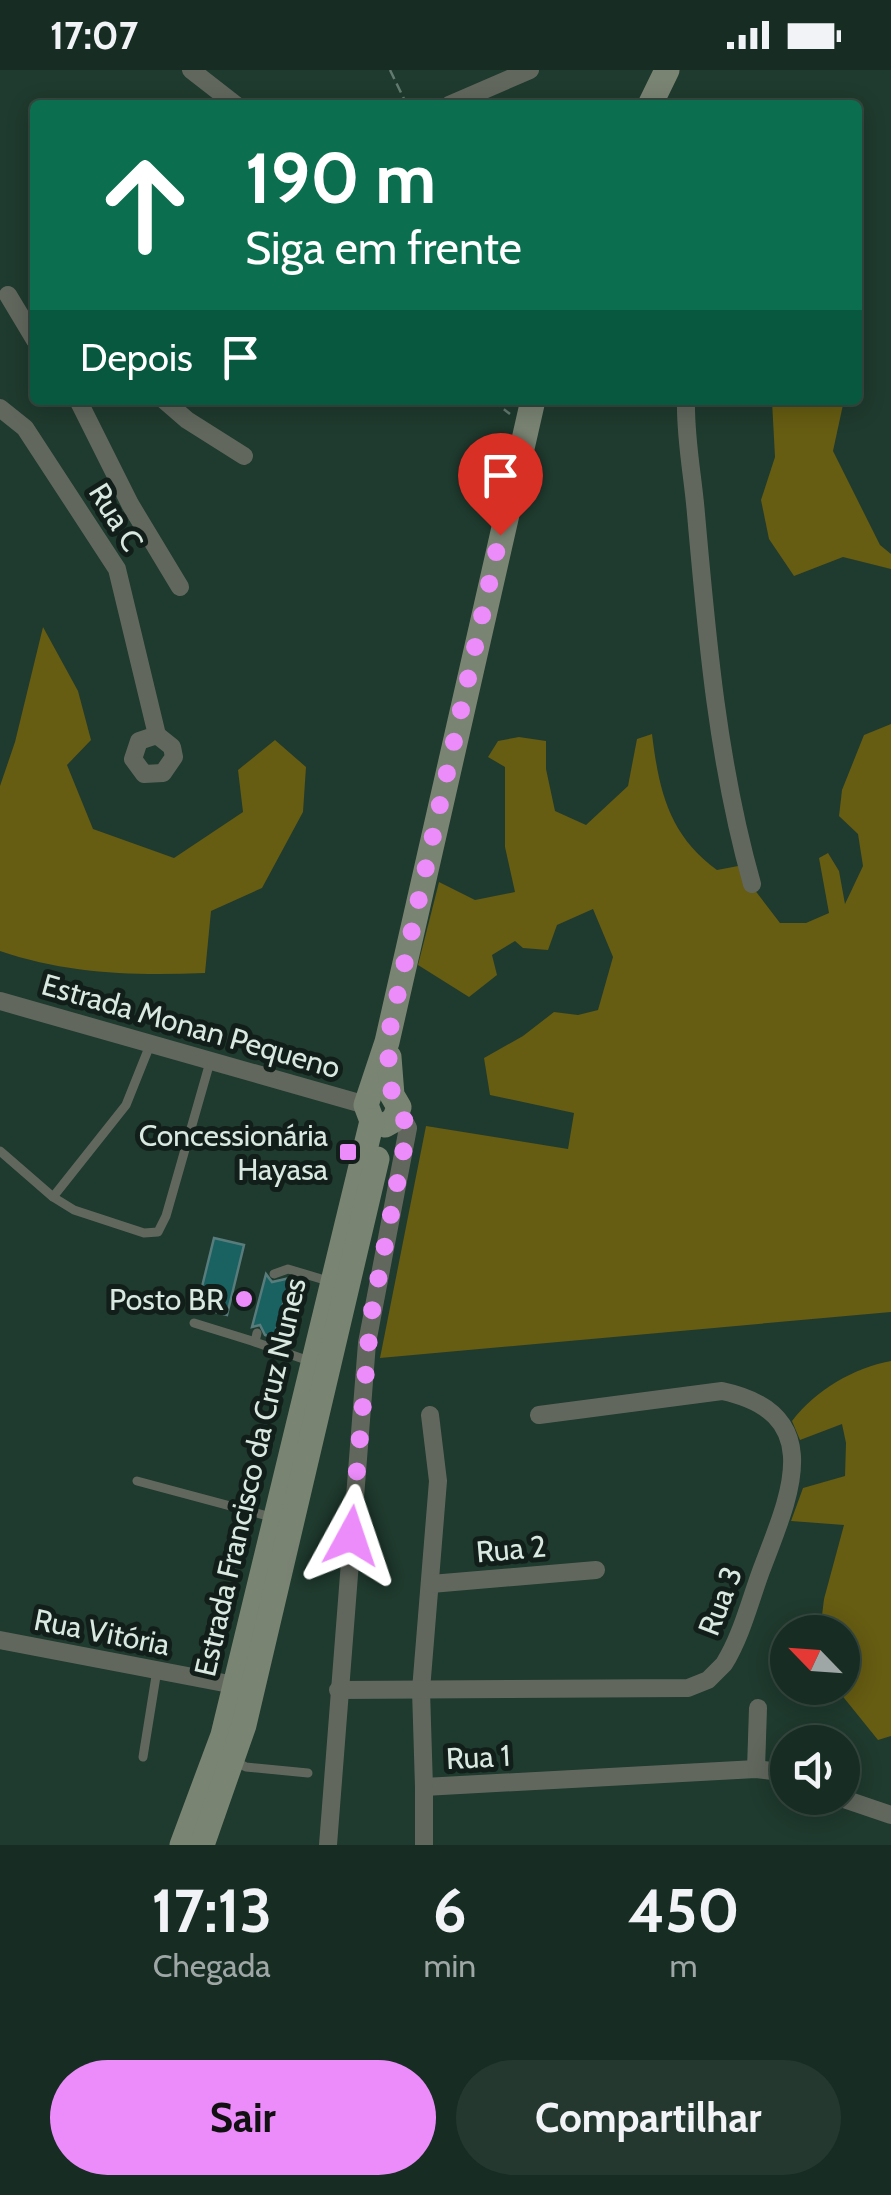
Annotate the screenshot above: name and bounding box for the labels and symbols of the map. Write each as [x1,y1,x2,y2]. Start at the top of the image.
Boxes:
pin [458,433,543,536]
street label: Rua C [81,476,151,558]
street label: Estrada Monan Pequeno [37,966,345,1086]
place label: Concessionária Hayasa [139,1117,329,1188]
marker: Concessionária Hayasa [337,1141,359,1163]
street label: Estrada Francisco da Cruz Nunes [186,1274,314,1680]
place label: Posto BR [109,1281,224,1318]
marker: Posto BR [233,1288,255,1310]
position arrow [299,1484,403,1588]
street label: Rua 2 [474,1528,548,1570]
street label: Rua 3 [690,1561,750,1641]
street label: Rua Vitória [31,1601,174,1663]
north arrow [770,1615,860,1705]
street label: Rua 1 [445,1737,511,1777]

